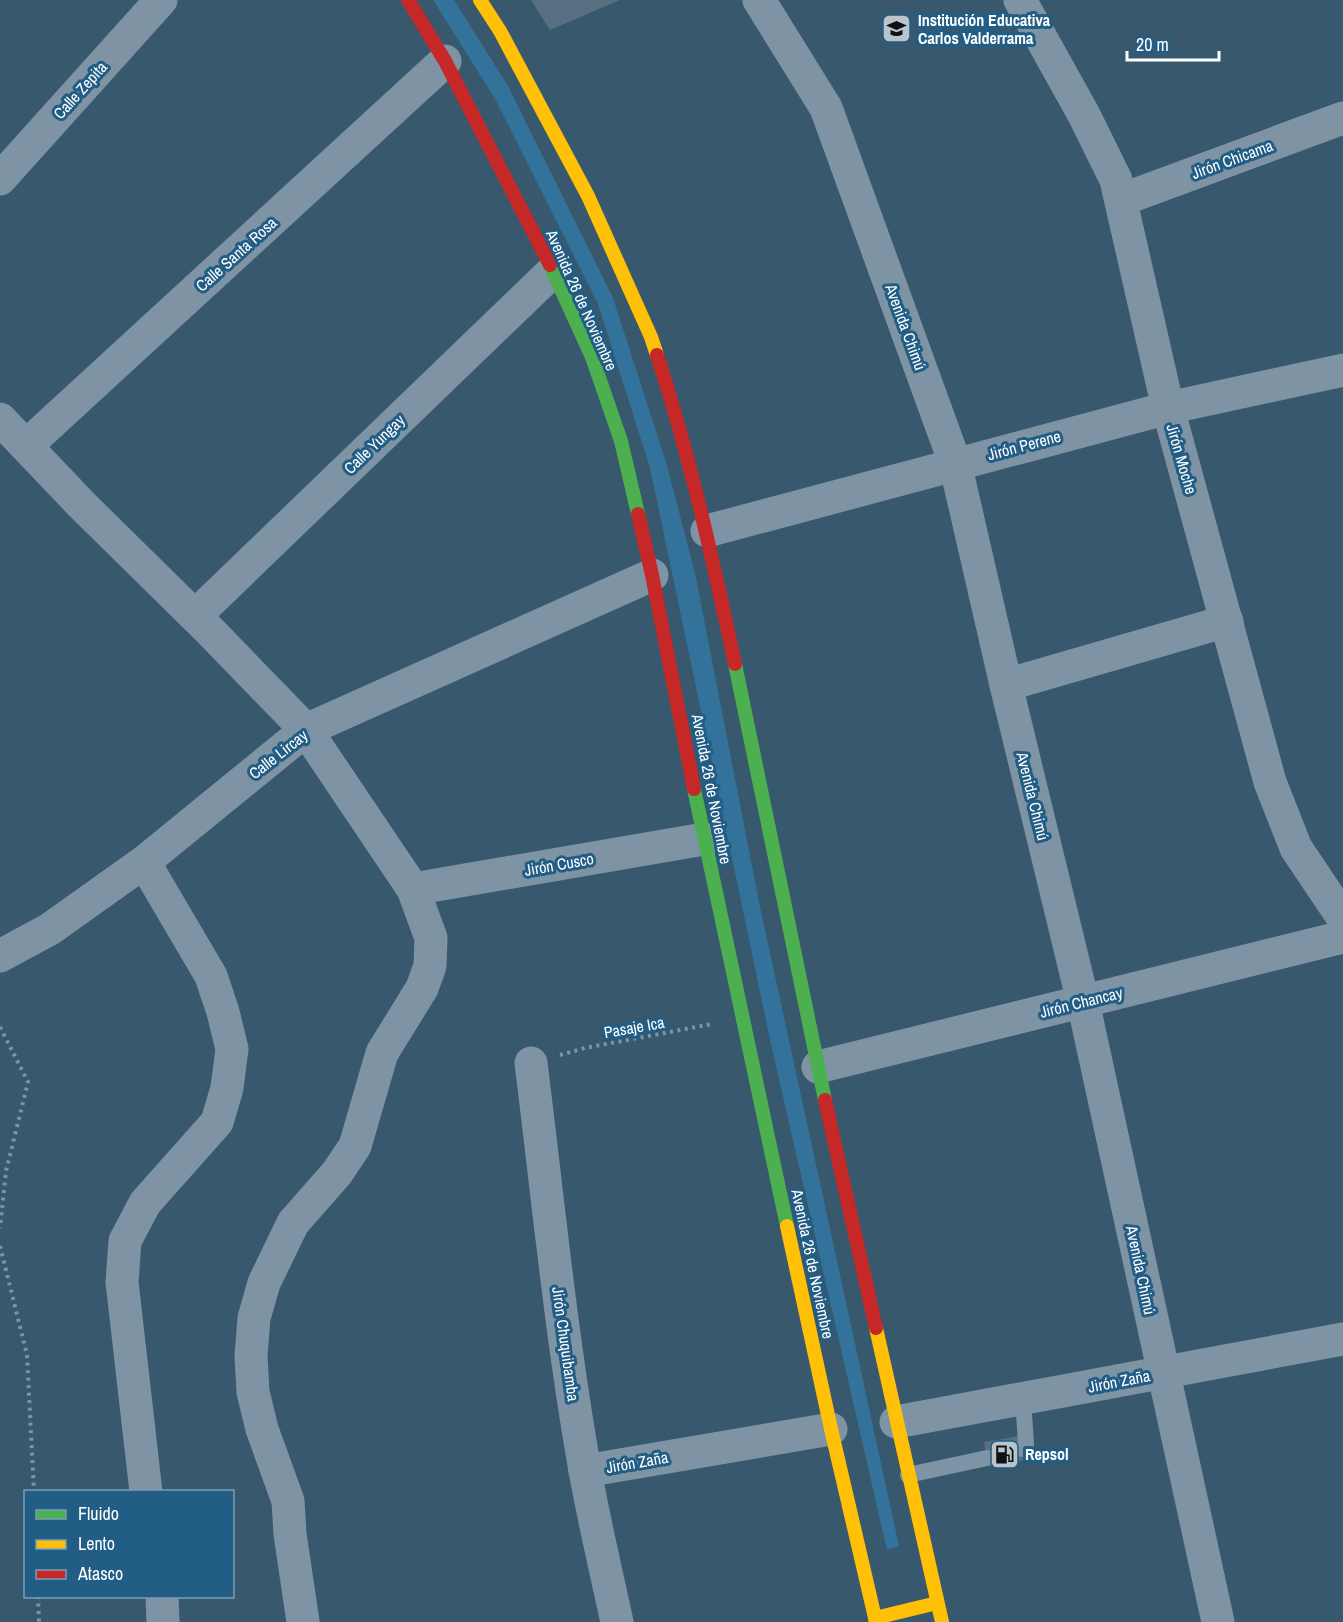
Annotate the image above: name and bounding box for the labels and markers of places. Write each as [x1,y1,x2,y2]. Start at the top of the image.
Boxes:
place label: Institución Educativa Carlos Valderrama [918,9,1051,49]
school or university icon: Institución Educativa Carlos Valderrama [881,13,913,45]
fuel station icon: Repsol [988,1438,1020,1470]
place label: Repsol [1025,1443,1069,1465]

